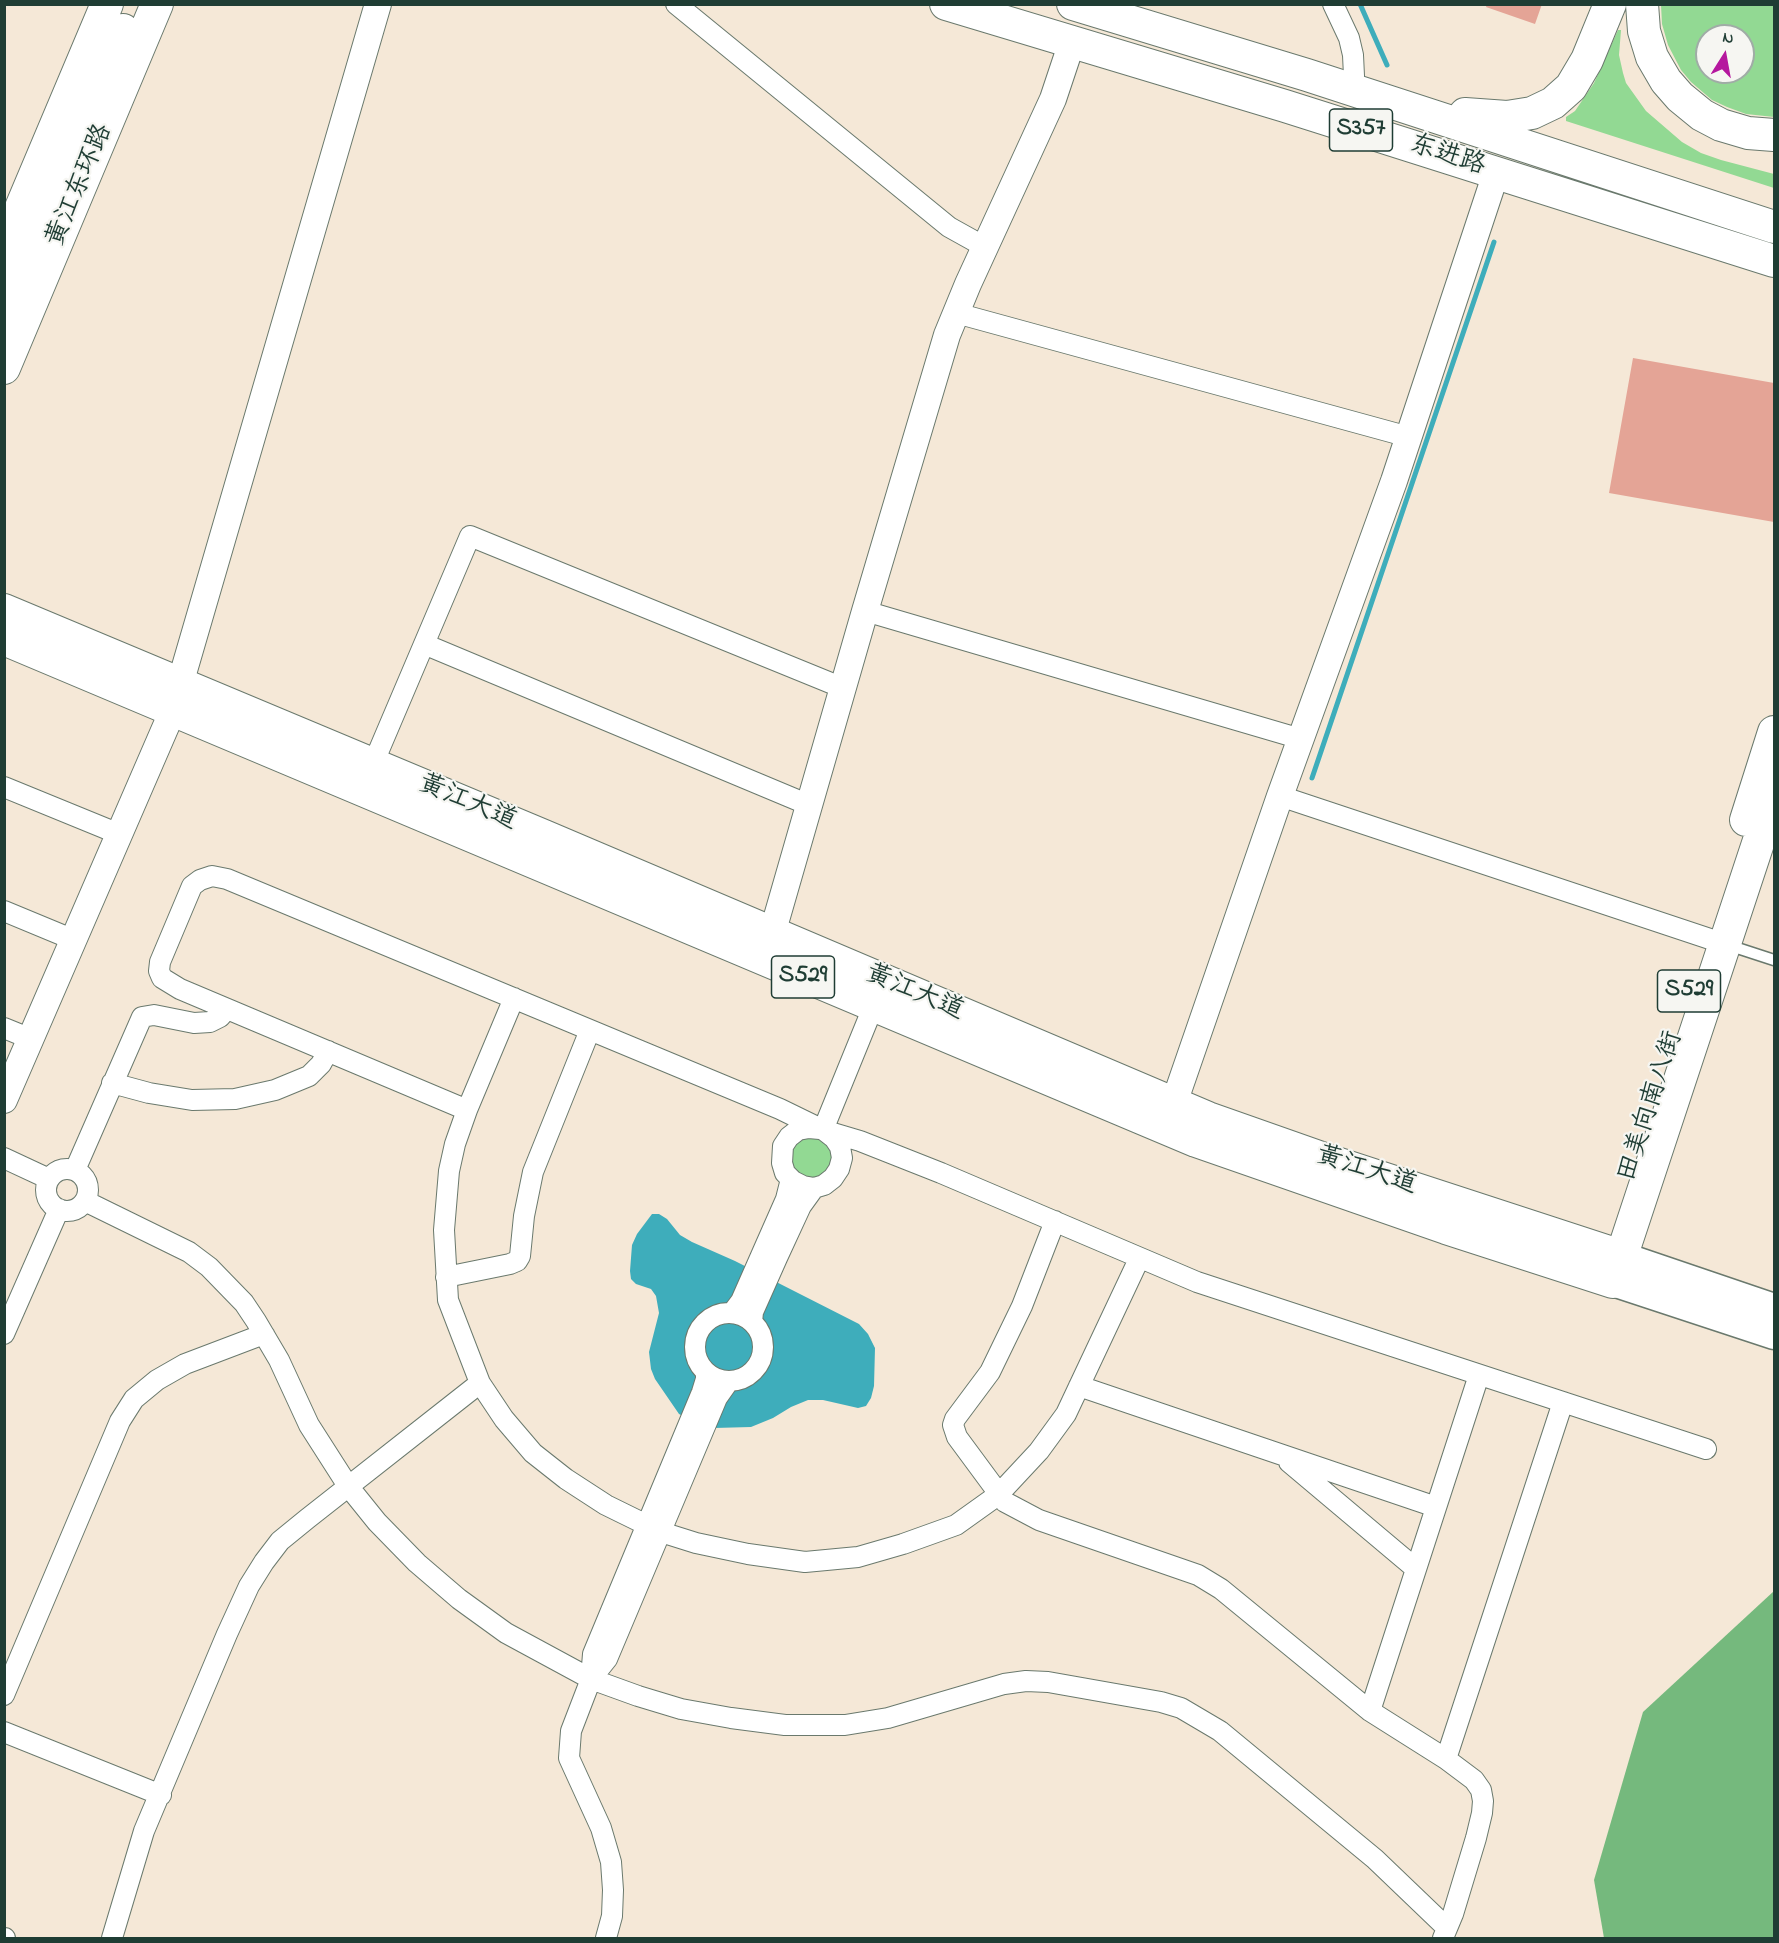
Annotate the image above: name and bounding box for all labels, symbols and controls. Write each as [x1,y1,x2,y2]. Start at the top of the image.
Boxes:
north arrow [1695,24,1755,84]
text: N [1720,25,1736,51]
road number: S357 [1330,109,1392,151]
street label: 黄江东环路 [41,120,121,252]
street label: 东进路 [1405,130,1489,184]
street label: 黄江大道 [413,769,521,839]
road number: S529 [772,956,834,998]
street label: 黄江大道 [860,959,968,1029]
road number: S529 [1658,970,1720,1012]
street label: 田美向南八街 [1613,1028,1691,1186]
street label: 黄江大道 [1312,1141,1420,1203]

